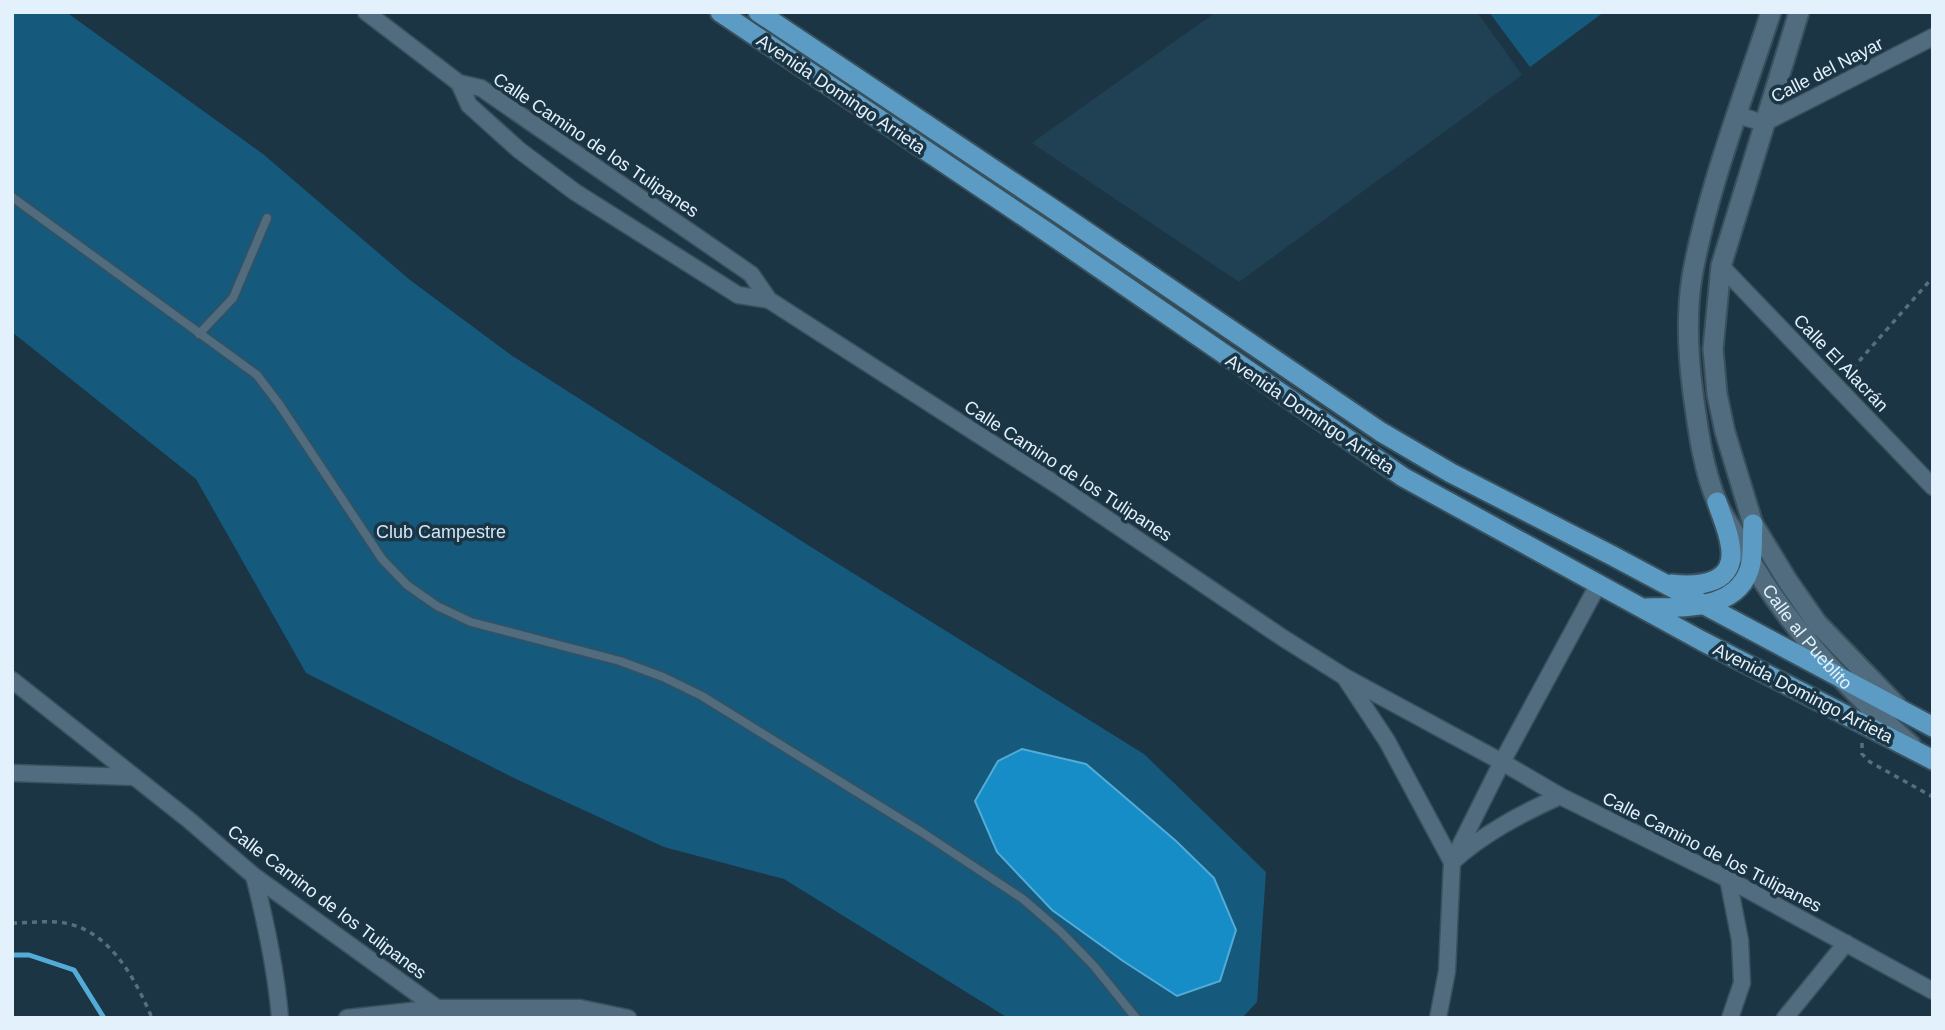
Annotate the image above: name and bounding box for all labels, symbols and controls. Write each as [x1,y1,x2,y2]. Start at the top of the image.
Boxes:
street label: Avenida Domingo Arrieta [753,30,930,158]
street label: Calle del Nayar [1768,33,1886,107]
street label: Calle Camino de los Tulipanes [490,69,702,221]
street label: Calle El Alacrán [1790,310,1892,416]
street label: Avenida Domingo Arrieta [1222,350,1399,478]
street label: Calle Camino de los Tulipanes [961,396,1175,546]
park label: Club Campestre [376,522,506,542]
street label: Calle al Pueblito [1758,581,1856,694]
street label: Avenida Domingo Arrieta [1710,639,1897,747]
street label: Calle Camino de los Tulipanes [1599,788,1825,916]
street label: Calle Camino de los Tulipanes [224,821,430,983]

